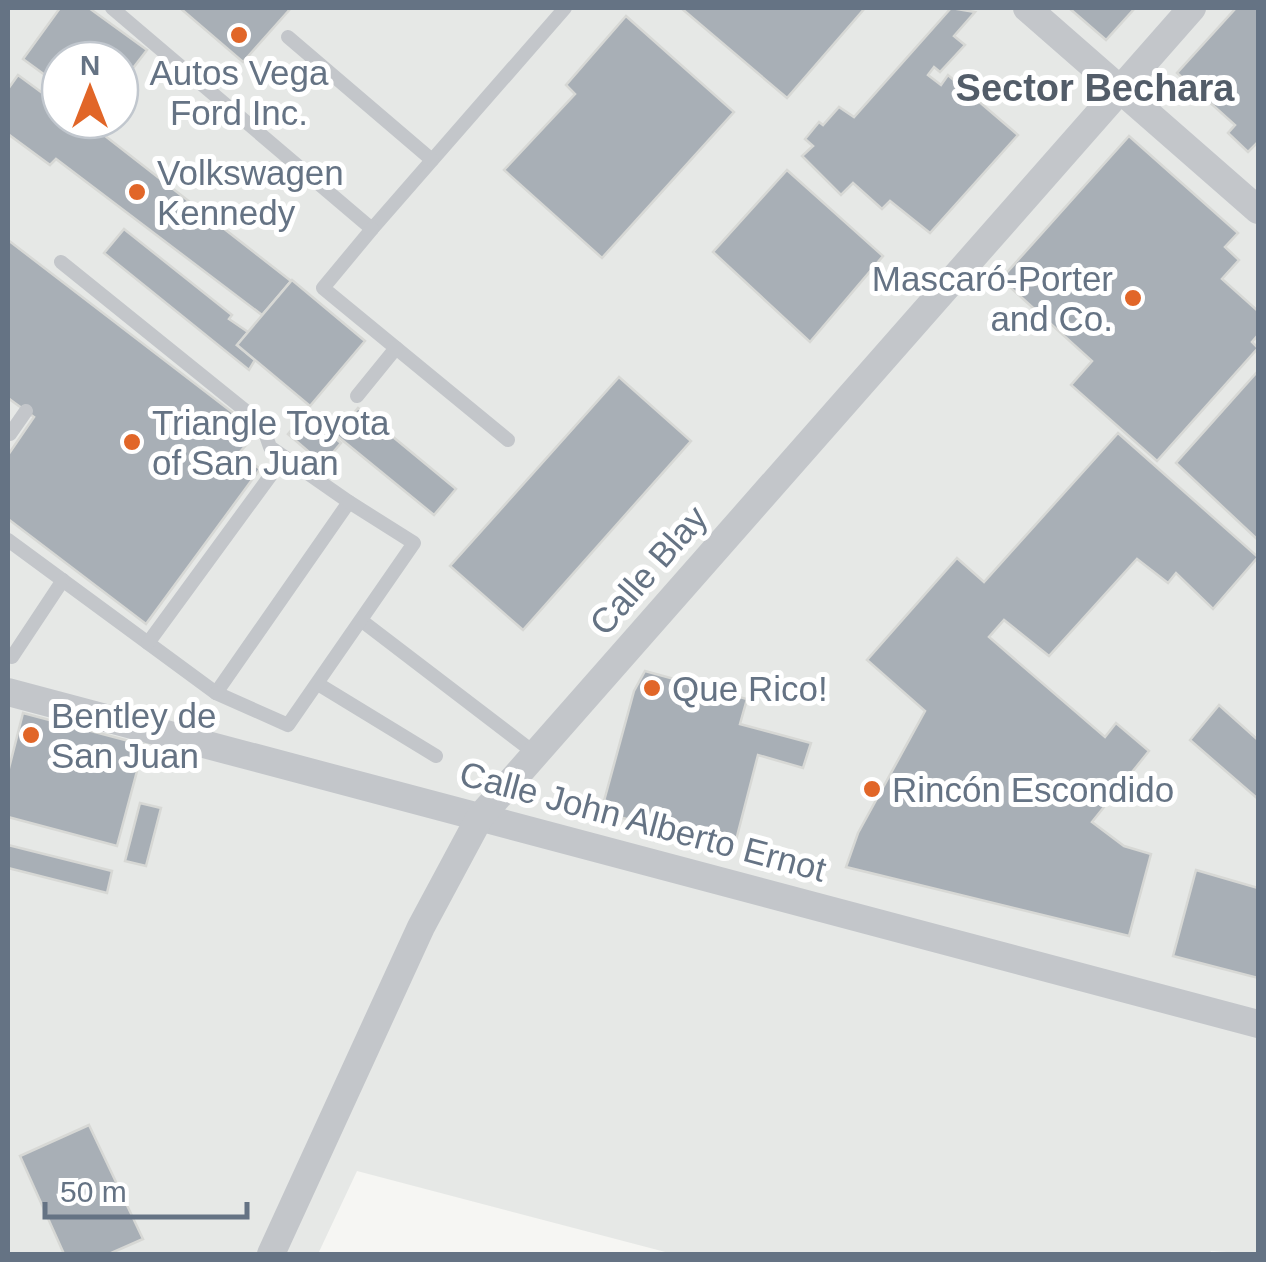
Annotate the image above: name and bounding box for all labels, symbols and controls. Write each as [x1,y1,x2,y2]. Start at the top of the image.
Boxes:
marker: Autos Vega Ford Inc. [228,24,250,46]
north arrow [40,40,140,140]
text: N [80,50,100,81]
place label: Autos Vega Ford Inc. [149,53,329,132]
district label: Sector Bechara [956,67,1235,109]
place label: Volkswagen Kennedy [157,153,344,232]
marker: Volkswagen Kennedy [126,181,148,203]
place label: Mascaró-Porter and Co. [872,259,1113,338]
marker: Mascaró-Porter and Co. [1122,287,1144,309]
place label: Triangle Toyota of San Juan [152,403,390,482]
marker: Triangle Toyota of San Juan [121,431,143,453]
street label: Calle Blay [582,497,715,642]
place label: Que Rico! [672,669,828,708]
marker: Que Rico! [641,677,663,699]
place label: Bentley de San Juan [51,696,216,775]
marker: Bentley de San Juan [20,724,42,746]
street label: Calle John Alberto Ernot [456,753,831,889]
place label: Rincón Escondido [892,770,1174,809]
marker: Rincón Escondido [861,778,883,800]
scale bar [45,1157,248,1219]
text: 50 m [60,1175,127,1208]

